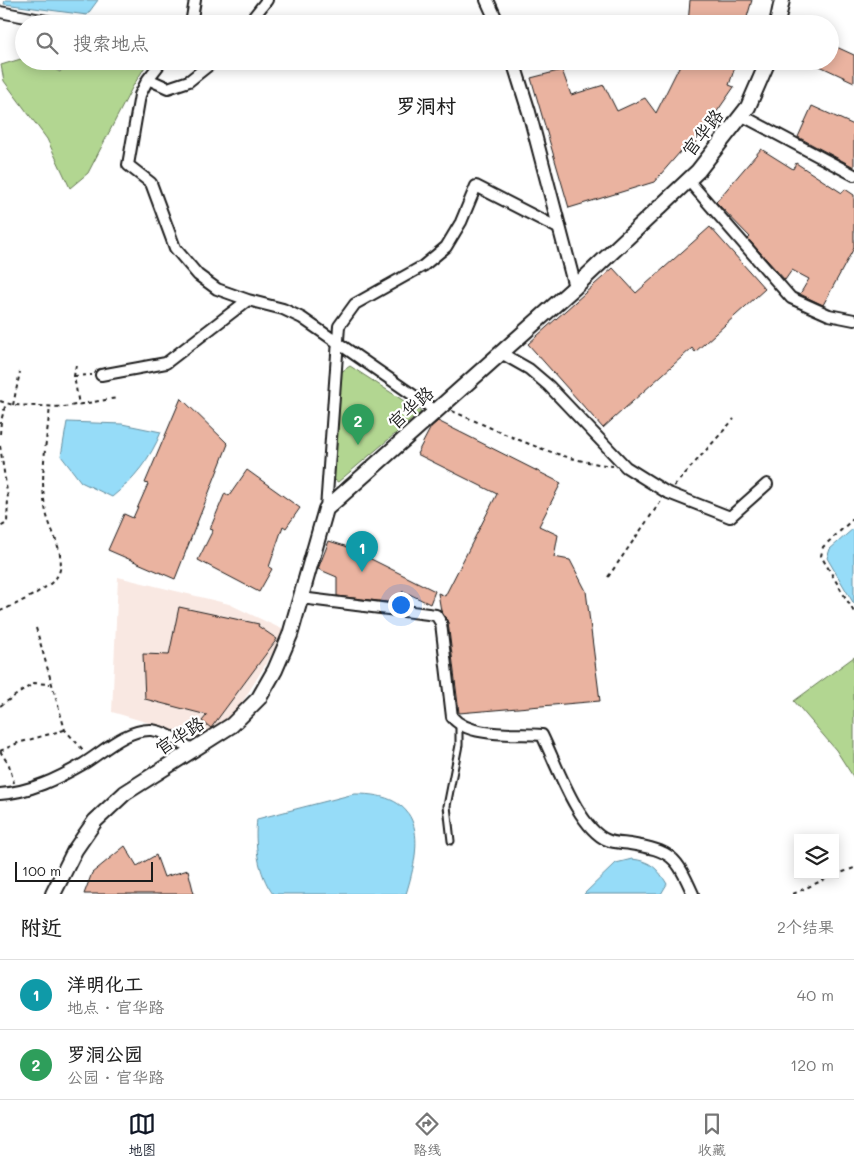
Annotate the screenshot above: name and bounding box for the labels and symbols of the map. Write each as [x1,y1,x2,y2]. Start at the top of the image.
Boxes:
district label: 罗洞村 [396,92,456,118]
street label: 官华路 [676,104,728,161]
street label: 官华路 [382,380,438,434]
pin: 2 [342,404,374,445]
pin: 1 [346,531,378,572]
your location [388,592,414,618]
street label: 官华路 [150,710,209,760]
scale bar [15,859,152,882]

